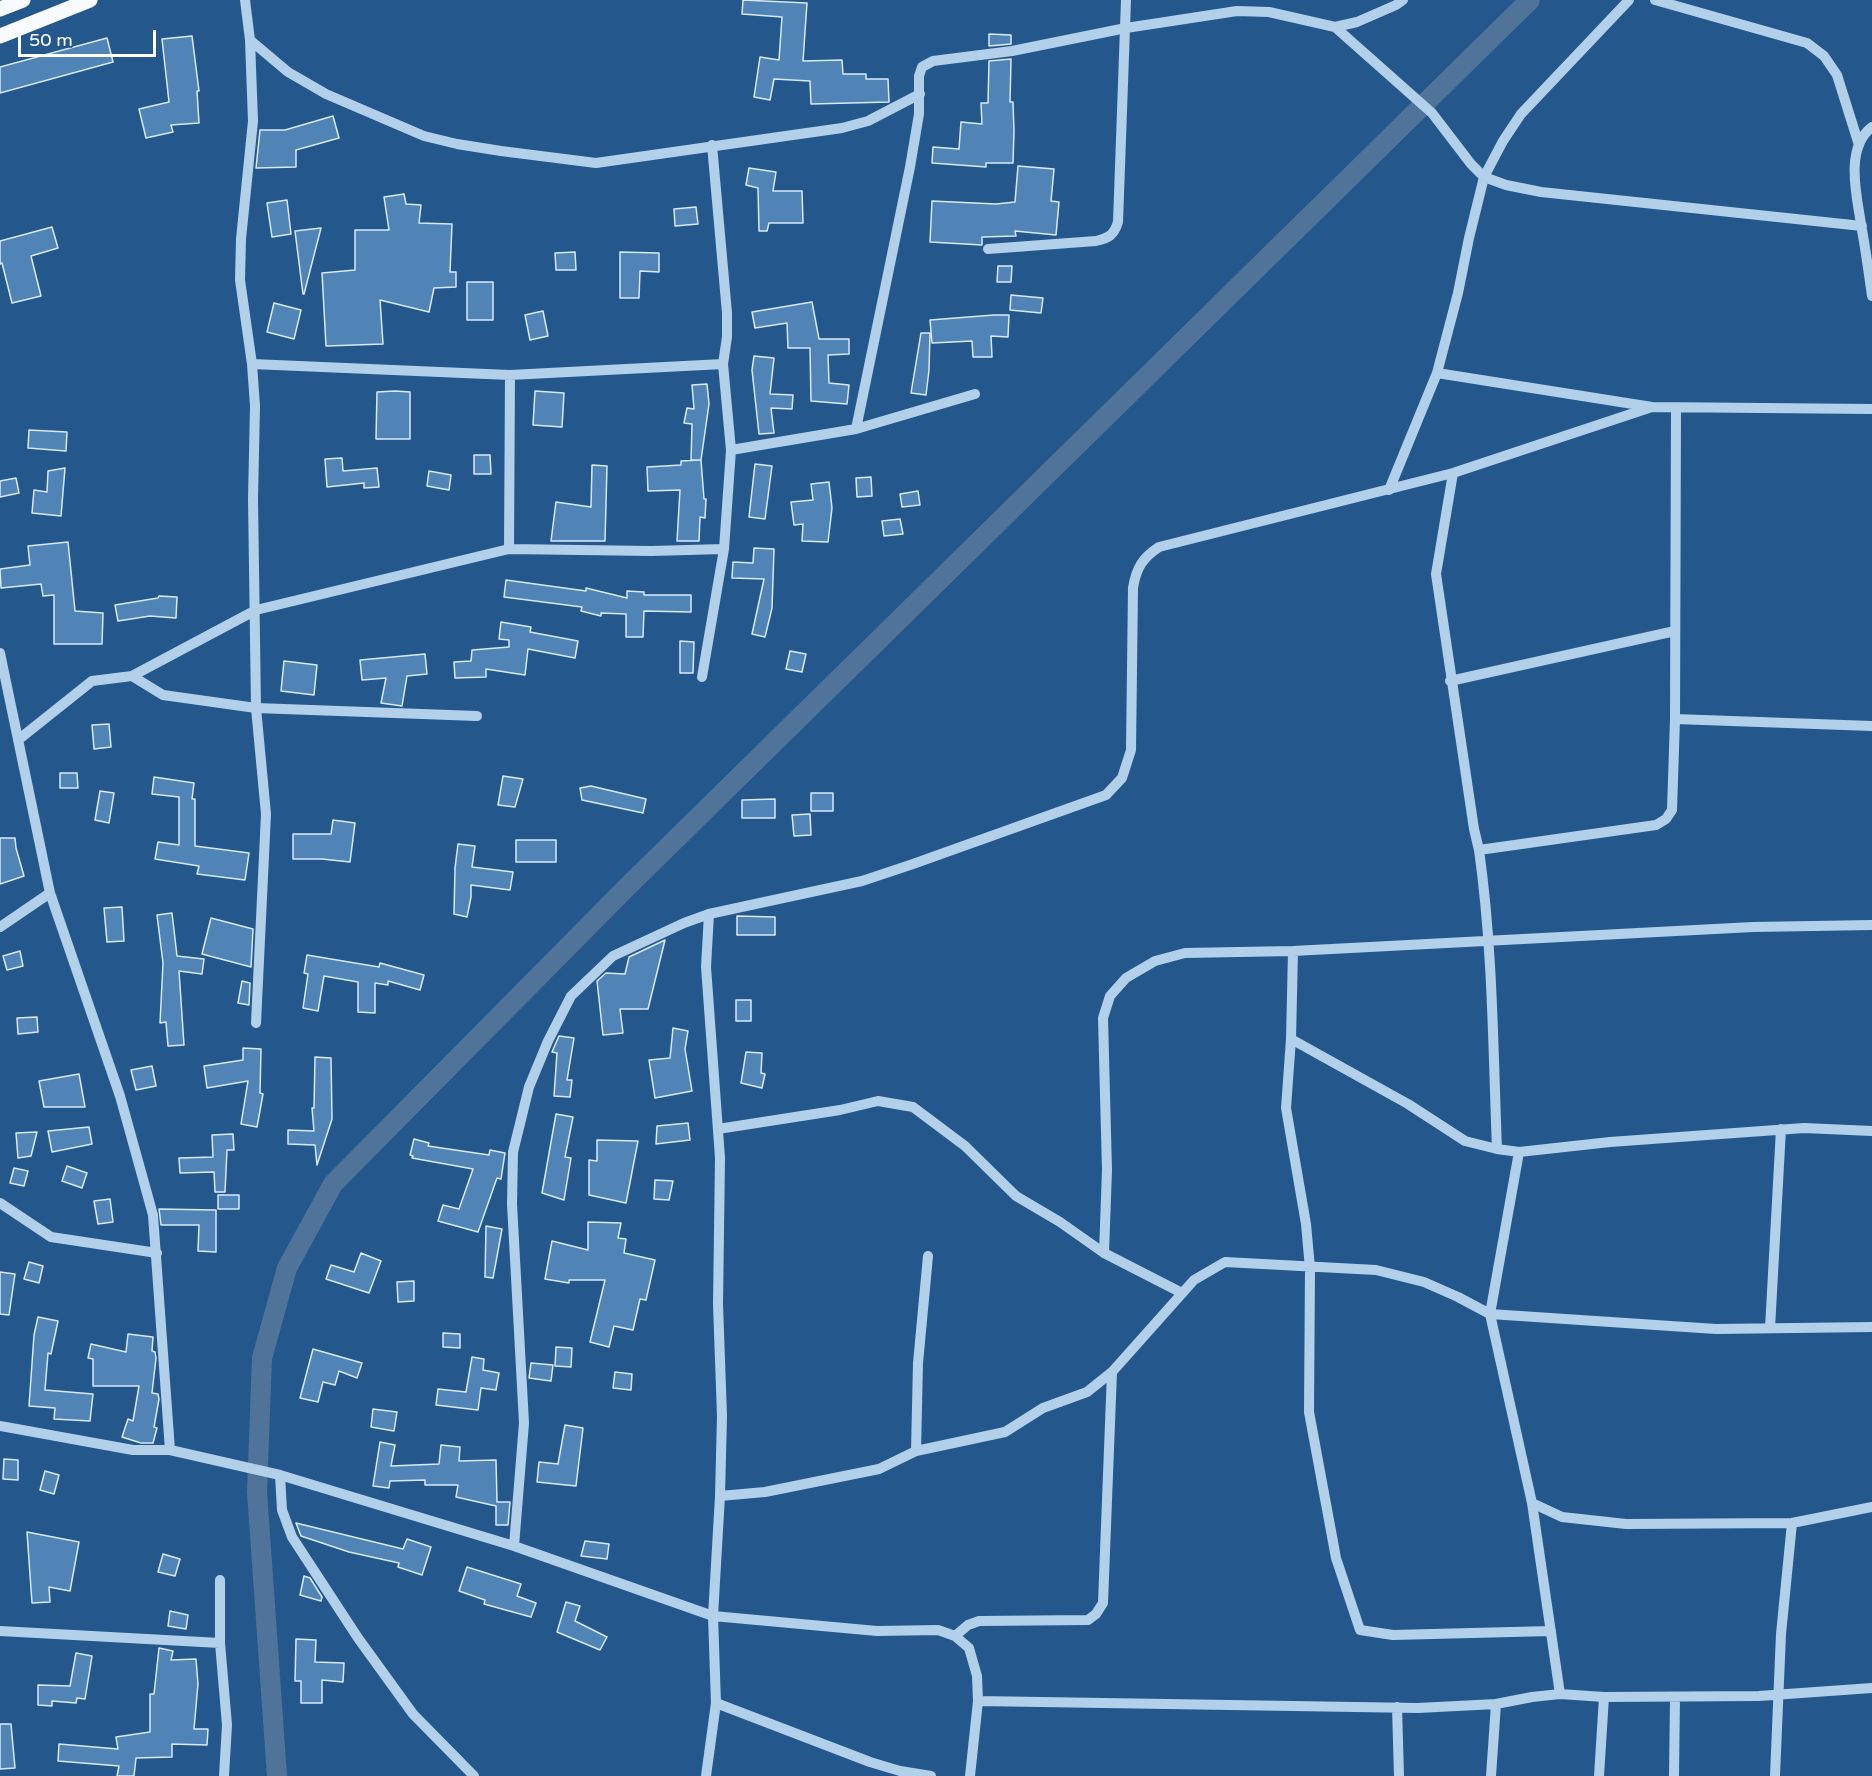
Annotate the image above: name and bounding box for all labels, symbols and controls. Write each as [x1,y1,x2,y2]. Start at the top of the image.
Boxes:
scale bar [21,18,159,56]
text: 50 m [29,29,73,51]

